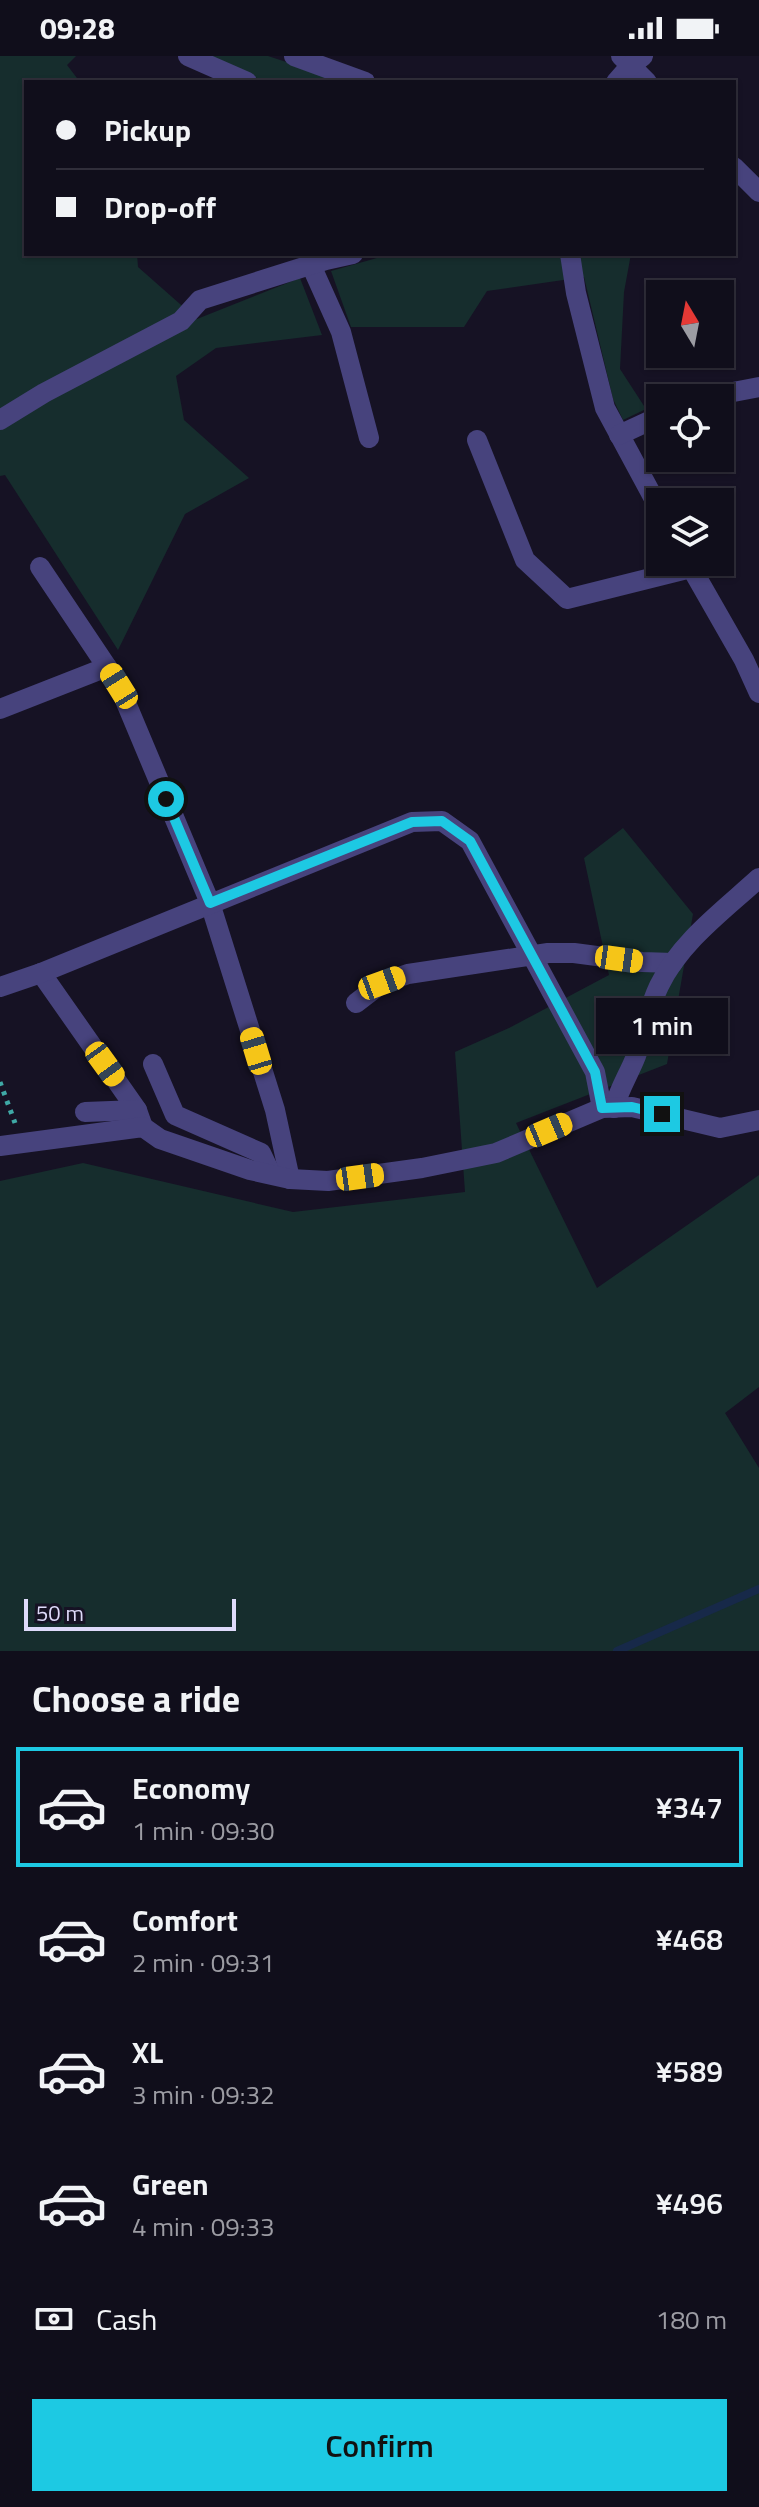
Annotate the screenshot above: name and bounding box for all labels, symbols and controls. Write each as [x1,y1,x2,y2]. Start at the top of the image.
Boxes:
text: 09:28 [40,5,115,51]
text: Pickup [104,107,191,153]
text: Drop-off [104,184,216,230]
north arrow [646,280,734,368]
map controls [646,280,734,576]
button: locate [646,384,734,472]
button: layers [646,488,734,576]
car [96,659,142,713]
route start [148,781,184,817]
car [594,944,644,974]
car [355,964,409,1002]
callout: 1 min [596,998,728,1054]
text: 1 min [631,1006,693,1045]
car [238,1025,274,1077]
car [81,1038,129,1090]
route end [644,1096,680,1132]
car [522,1110,576,1150]
car [335,1162,385,1192]
scale bar [24,1595,236,1631]
text: 50 m [36,1596,84,1630]
text: Choose a ride [32,1671,240,1726]
text: Economy [132,1765,250,1811]
icon: car [36,1771,108,1843]
text: ¥347 [656,1784,723,1830]
text: 1 min · 09:30 [132,1811,275,1850]
text: Comfort [132,1897,238,1943]
icon: car [36,1903,108,1975]
text: ¥468 [656,1916,723,1962]
text: 2 min · 09:31 [132,1943,275,1982]
text: XL [132,2029,163,2075]
icon: car [36,2035,108,2107]
text: ¥589 [656,2048,723,2094]
text: 3 min · 09:32 [132,2075,275,2114]
text: Green [132,2161,209,2207]
icon: car [36,2167,108,2239]
text: ¥496 [656,2180,723,2226]
text: 4 min · 09:33 [132,2207,275,2246]
text: Cash [96,2296,157,2342]
icon: cash [32,2297,76,2341]
text: 180 m [656,2300,727,2339]
button: Confirm [32,2399,727,2491]

